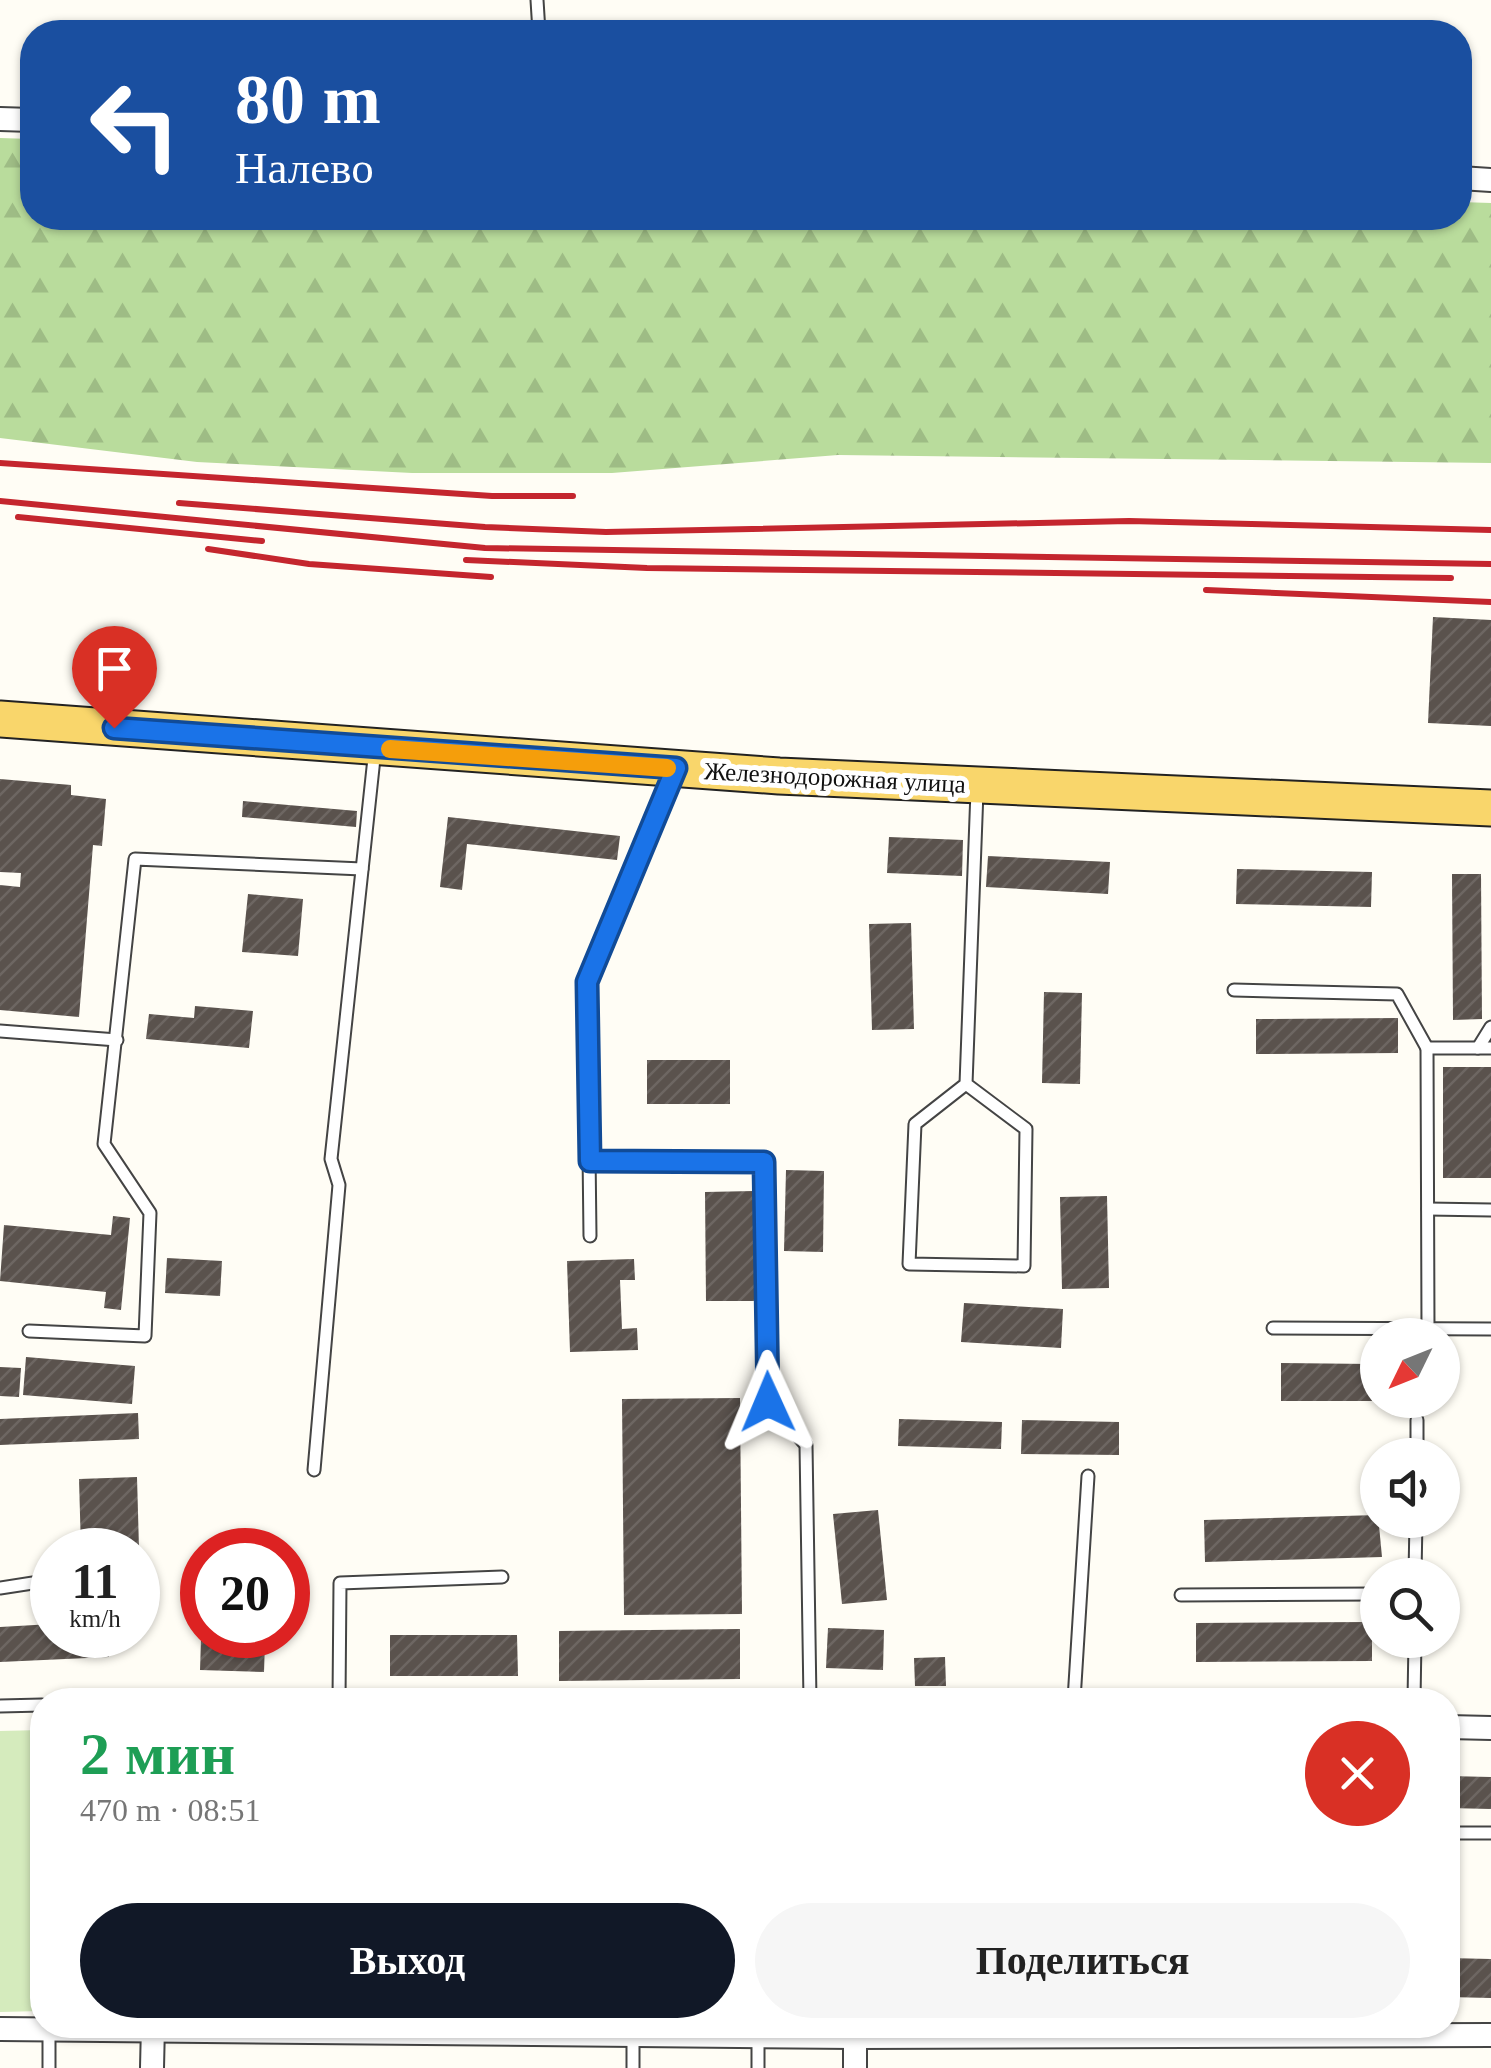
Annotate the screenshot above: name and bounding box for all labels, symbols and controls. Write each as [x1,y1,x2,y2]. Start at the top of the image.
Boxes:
icon: left [70,60,200,190]
text: 80 m [235,61,381,138]
text: Налево [235,143,374,193]
pin [72,626,157,729]
icon: arrive [87,641,142,696]
street label: Железнодорожная улица [703,757,966,798]
north arrow [1360,1318,1460,1418]
map controls [1360,1318,1460,1658]
position arrow [716,1350,820,1454]
button: sound [1360,1438,1460,1538]
speed limit sign: 20 [180,1528,310,1658]
text: 11 [71,1553,119,1609]
button: search [1360,1558,1460,1658]
text: km/h [69,1605,121,1632]
text: 2 мин [80,1721,235,1787]
button: close [1305,1721,1410,1826]
text: 470 m · 08:51 [80,1792,260,1828]
button: Выход [80,1903,735,2018]
button: Поделиться [755,1903,1410,2018]

